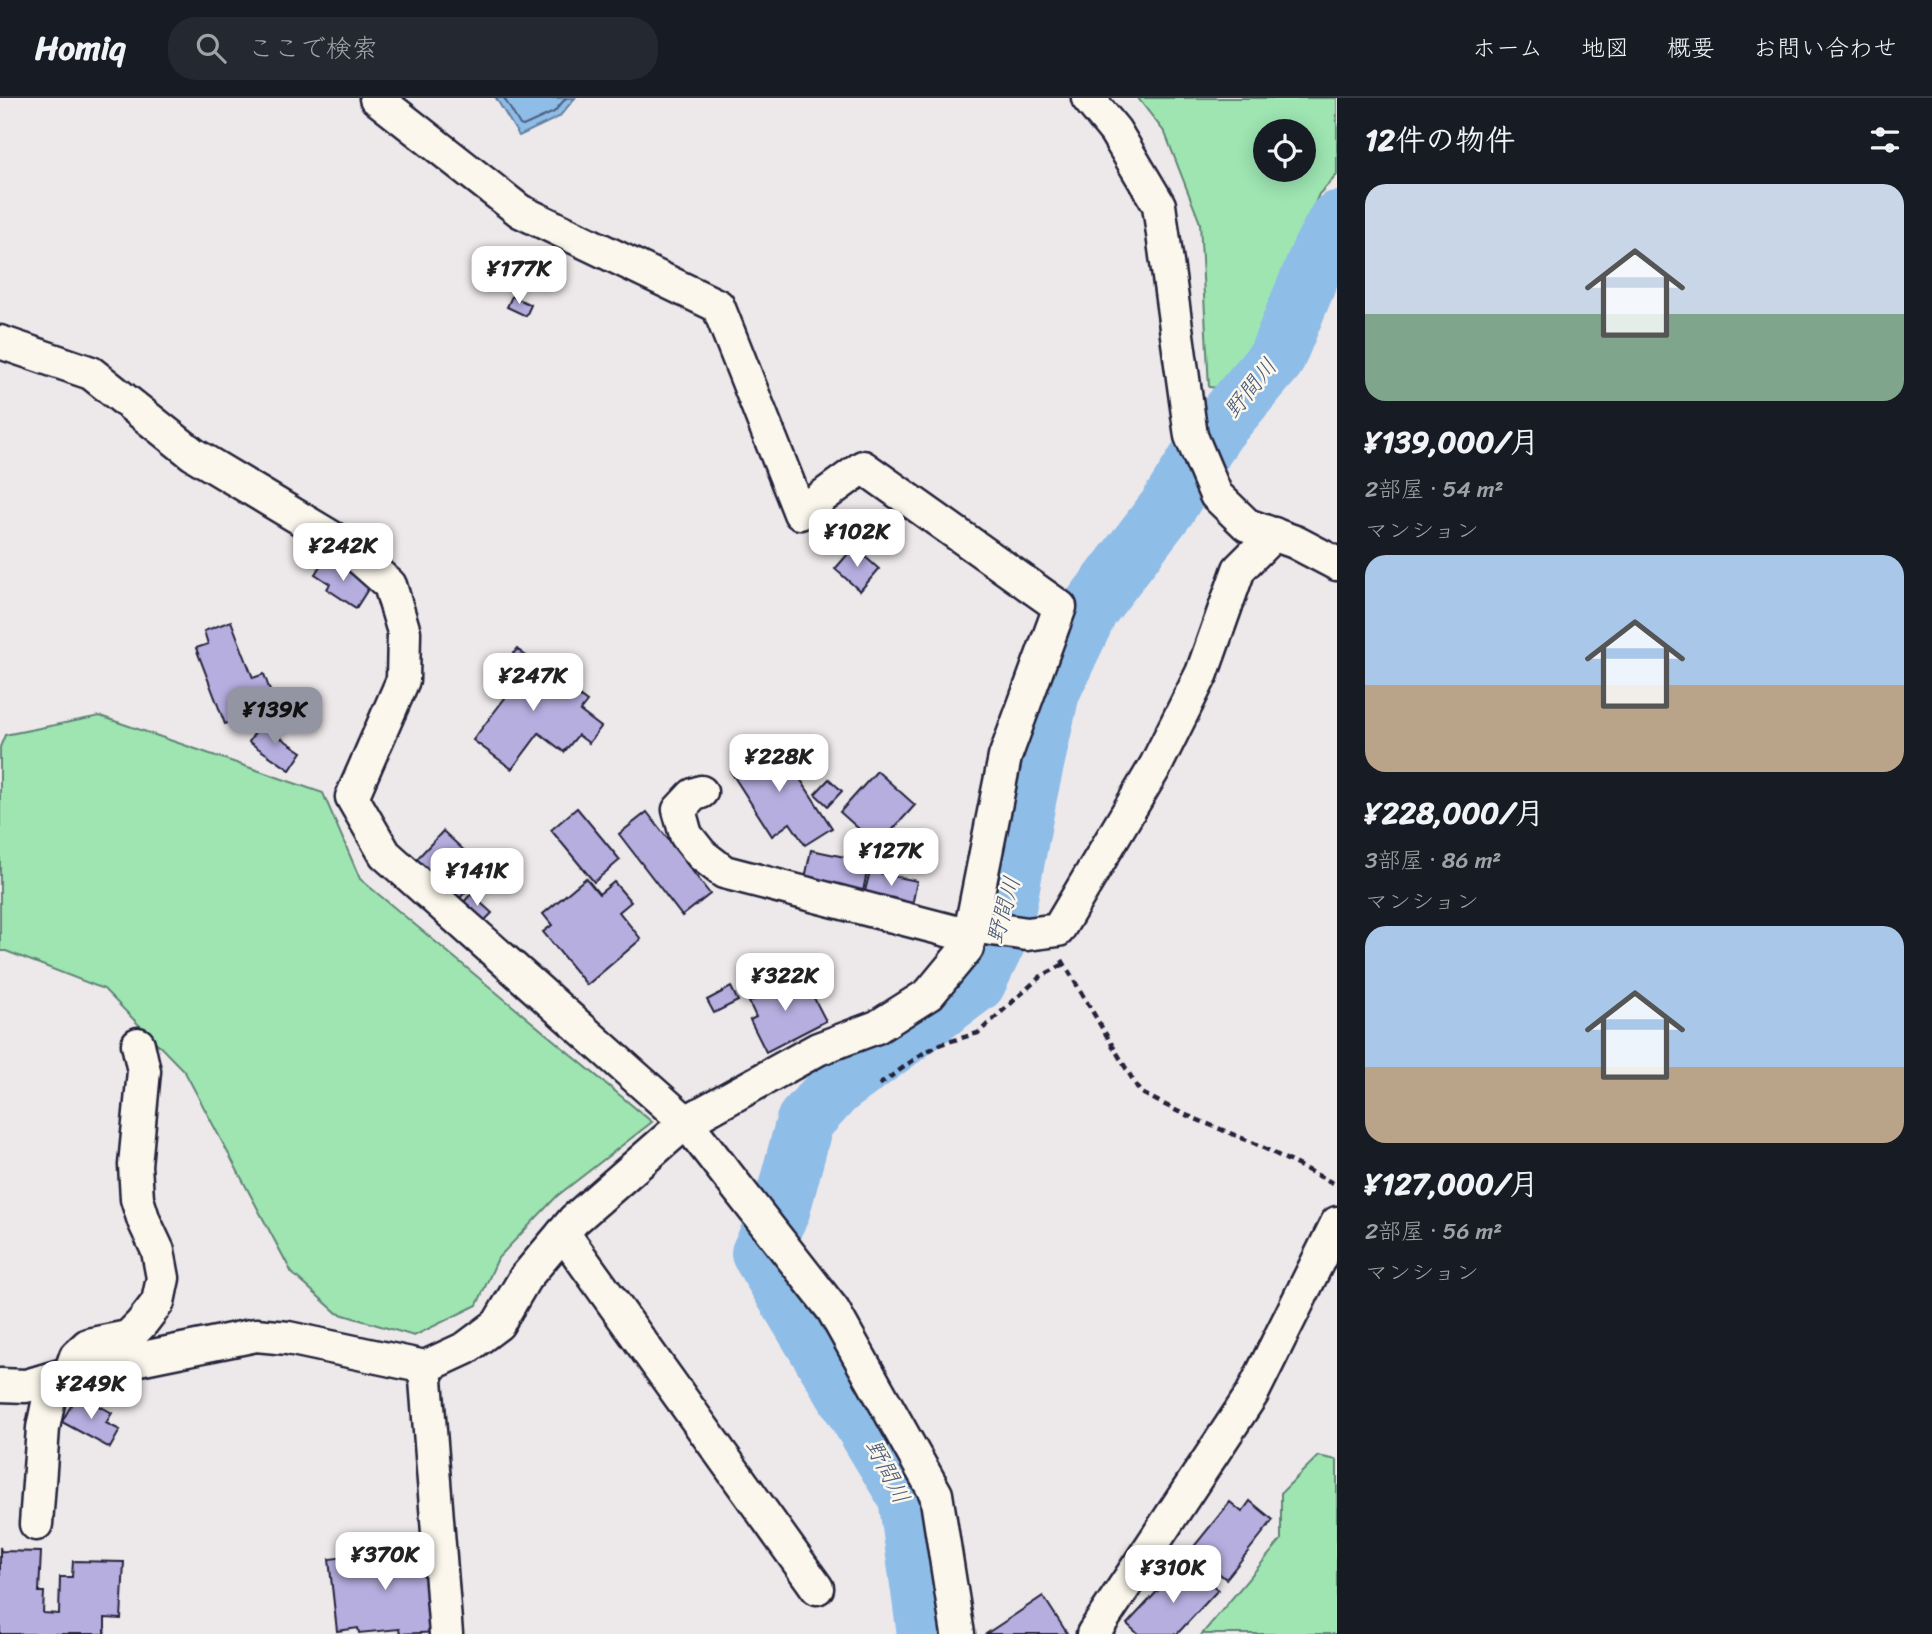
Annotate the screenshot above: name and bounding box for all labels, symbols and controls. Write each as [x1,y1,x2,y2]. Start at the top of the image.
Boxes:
search box [168,17,658,80]
text: Homiq [35,19,126,77]
text: ここで検索 [248,25,378,71]
text: ホーム [1472,27,1543,69]
text: 地図 [1581,27,1629,69]
text: 概要 [1667,27,1715,69]
text: お問い合わせ [1753,27,1897,69]
icon: search [192,29,230,67]
text: 12件の物件 [1365,113,1515,167]
map controls [1253,119,1316,182]
button: locate [1253,119,1316,182]
icon: filters [1866,121,1904,159]
icon: home [1572,230,1698,356]
pin: ¥177K [470,246,568,306]
text: ¥177K [488,248,550,289]
water label: 野間川 [1213,349,1288,428]
text: ¥139,000/月 [1365,415,1539,469]
text: 2部屋 · 54 m² [1365,469,1504,510]
pin: ¥102K [808,510,906,569]
text: マンション [1365,510,1479,551]
text: ¥102K [825,511,889,552]
pin: ¥242K [294,524,392,583]
text: ¥242K [309,525,377,566]
icon: home [1572,601,1698,727]
pin: ¥247K [484,654,582,713]
text: ¥247K [499,655,567,696]
pin: ¥139K [226,688,324,747]
text: ¥139K [243,689,307,730]
pin: ¥228K [730,734,828,794]
text: ¥228K [745,736,813,777]
text: ¥228,000/月 [1365,786,1544,840]
pin: ¥127K [842,828,940,888]
text: ¥127K [859,830,923,871]
text: 3部屋 · 86 m² [1365,840,1501,881]
pin: ¥141K [428,848,526,908]
text: ¥141K [447,850,507,891]
water label: 野間川 [974,871,1033,949]
text: マンション [1365,881,1479,922]
pin: ¥322K [736,954,834,1013]
text: ¥322K [752,955,818,996]
icon: home [1572,972,1698,1098]
text: ¥127,000/月 [1365,1157,1539,1211]
text: 2部屋 · 56 m² [1365,1211,1502,1252]
text: マンション [1365,1252,1479,1293]
pin: ¥249K [42,1362,140,1421]
text: ¥249K [57,1363,125,1404]
water label: 野間川 [854,1431,921,1511]
pin: ¥370K [336,1532,434,1592]
text: ¥370K [351,1534,419,1575]
pin: ¥310K [1124,1546,1222,1605]
text: ¥310K [1141,1547,1205,1588]

